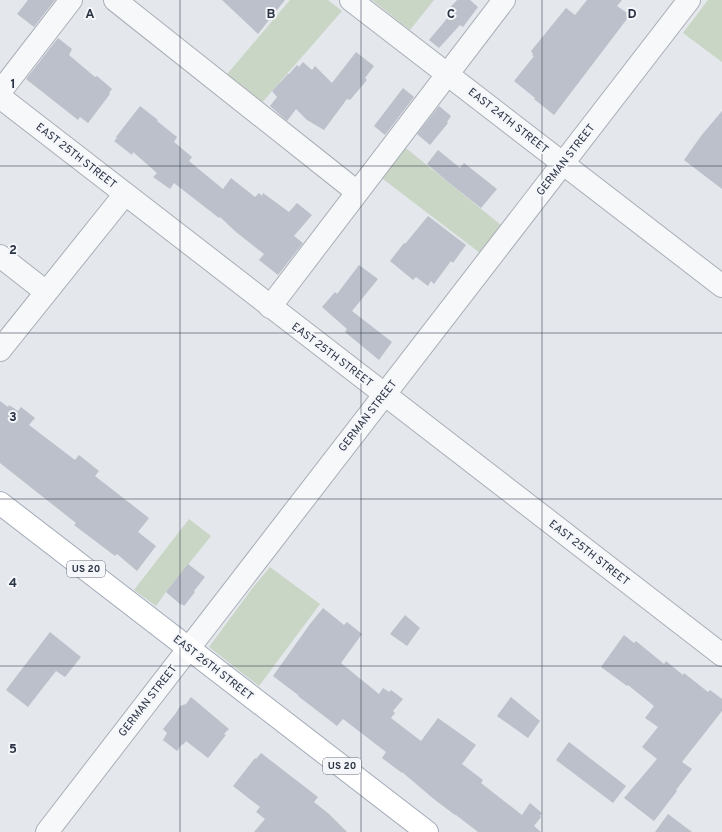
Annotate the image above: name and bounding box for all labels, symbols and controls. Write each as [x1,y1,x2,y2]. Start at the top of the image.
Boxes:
text: A [85,7,95,23]
text: B [267,7,276,23]
text: C [447,7,455,23]
text: D [627,7,637,23]
text: 1 [10,77,16,93]
street label: EAST 24TH STREET [465,85,551,157]
street label: EAST 25TH STREET [33,120,119,192]
street label: GERMAN STREET [534,121,598,199]
text: 2 [9,243,17,259]
street label: EAST 25TH STREET [288,320,376,390]
street label: GERMAN STREET [336,377,400,455]
text: 3 [9,410,17,426]
street label: EAST 25TH STREET [546,517,632,589]
road number: US 20 [67,561,105,577]
text: 4 [9,576,17,592]
street label: EAST 26TH STREET [170,632,256,704]
street label: GERMAN STREET [116,662,180,740]
text: 5 [9,742,17,758]
road number: US 20 [323,758,361,774]

